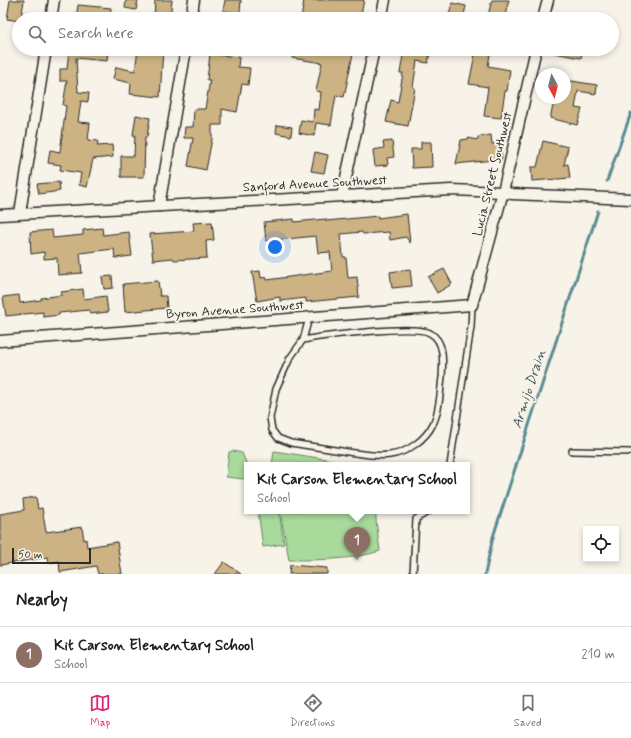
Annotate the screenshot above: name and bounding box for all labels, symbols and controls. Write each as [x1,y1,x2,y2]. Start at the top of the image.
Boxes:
search box [12,12,619,56]
icon: search [26,23,48,45]
text: Search here [58,24,134,44]
north arrow [535,68,571,104]
street label: Lucia Street Southwest [469,110,517,238]
street label: Sanford Avenue Southwest [242,172,388,198]
your location [265,237,285,257]
street label: Byron Avenue Southwest [165,297,305,323]
water label: Armijo Drain [508,347,550,431]
popup [244,462,470,514]
text: Kit Carson Elementary School [257,470,457,490]
text: School [257,490,291,507]
map controls [583,526,619,562]
button: locate [583,526,619,562]
pin: 1 [344,527,370,560]
scale bar [12,546,91,565]
text: 50 m [18,548,43,562]
text: Nearby [16,589,68,611]
text: Kit Carson Elementary School [54,636,254,656]
text: 1 [26,646,32,663]
text: 210 m [581,646,615,663]
text: School [54,656,88,673]
tab: Map [89,692,111,730]
tab: Directions [290,692,335,730]
tab: Saved [514,692,542,730]

